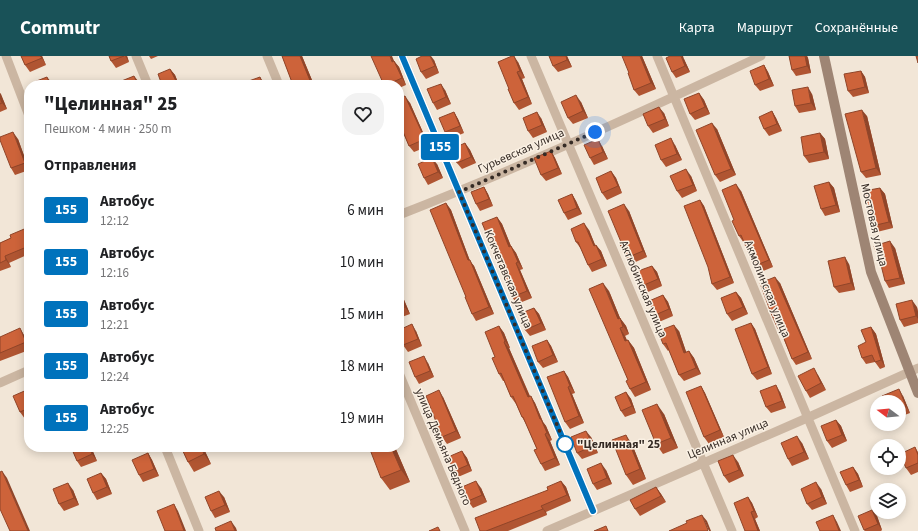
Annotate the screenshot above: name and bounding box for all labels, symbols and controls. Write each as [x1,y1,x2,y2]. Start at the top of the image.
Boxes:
text: Commutr [20,15,100,42]
text: Карта [679,18,715,38]
text: Маршрут [737,18,793,38]
text: Сохранённые [815,18,898,38]
text: "Целинная" 25 [44,91,177,118]
button: heart [342,93,384,135]
text: Пешком · 4 мин · 250 m [44,120,172,138]
your location [585,122,605,142]
street label: Гурьевская улица [475,124,567,178]
line badge: 155 [417,134,463,160]
text: 155 [429,137,451,157]
text: Отправления [44,155,137,176]
street label: Мостовая улица [856,182,892,268]
text: Автобус [100,191,154,212]
text: 155 [55,200,77,220]
text: 6 мин [347,200,384,221]
text: 12:12 [100,212,129,230]
street label: Кокчетавская улица [479,227,537,331]
street label: Актюбинская улица [615,238,671,340]
street label: Акмолинская улица [740,238,794,340]
text: Автобус [100,243,154,264]
text: 155 [55,252,77,272]
text: 10 мин [340,252,384,273]
text: 12:16 [100,264,129,282]
text: Автобус [100,295,154,316]
text: 155 [55,304,77,324]
text: 15 мин [340,304,384,325]
text: 12:21 [100,316,129,334]
text: Автобус [100,347,154,368]
text: 155 [55,356,77,376]
text: 18 мин [340,356,384,377]
text: 12:24 [100,368,129,386]
street label: улица Демьяна Бедного [411,386,475,508]
north arrow [870,395,906,431]
map controls [870,395,906,519]
text: Автобус [100,399,154,420]
text: 155 [55,408,77,428]
text: 19 мин [340,408,384,429]
street label: Целинная улица [685,414,771,464]
text: 12:25 [100,420,129,438]
marker: "Целинная" 25 [556,435,574,453]
place label: "Целинная" 25 [577,436,660,453]
button: locate [870,439,906,475]
button: layers [870,483,906,519]

